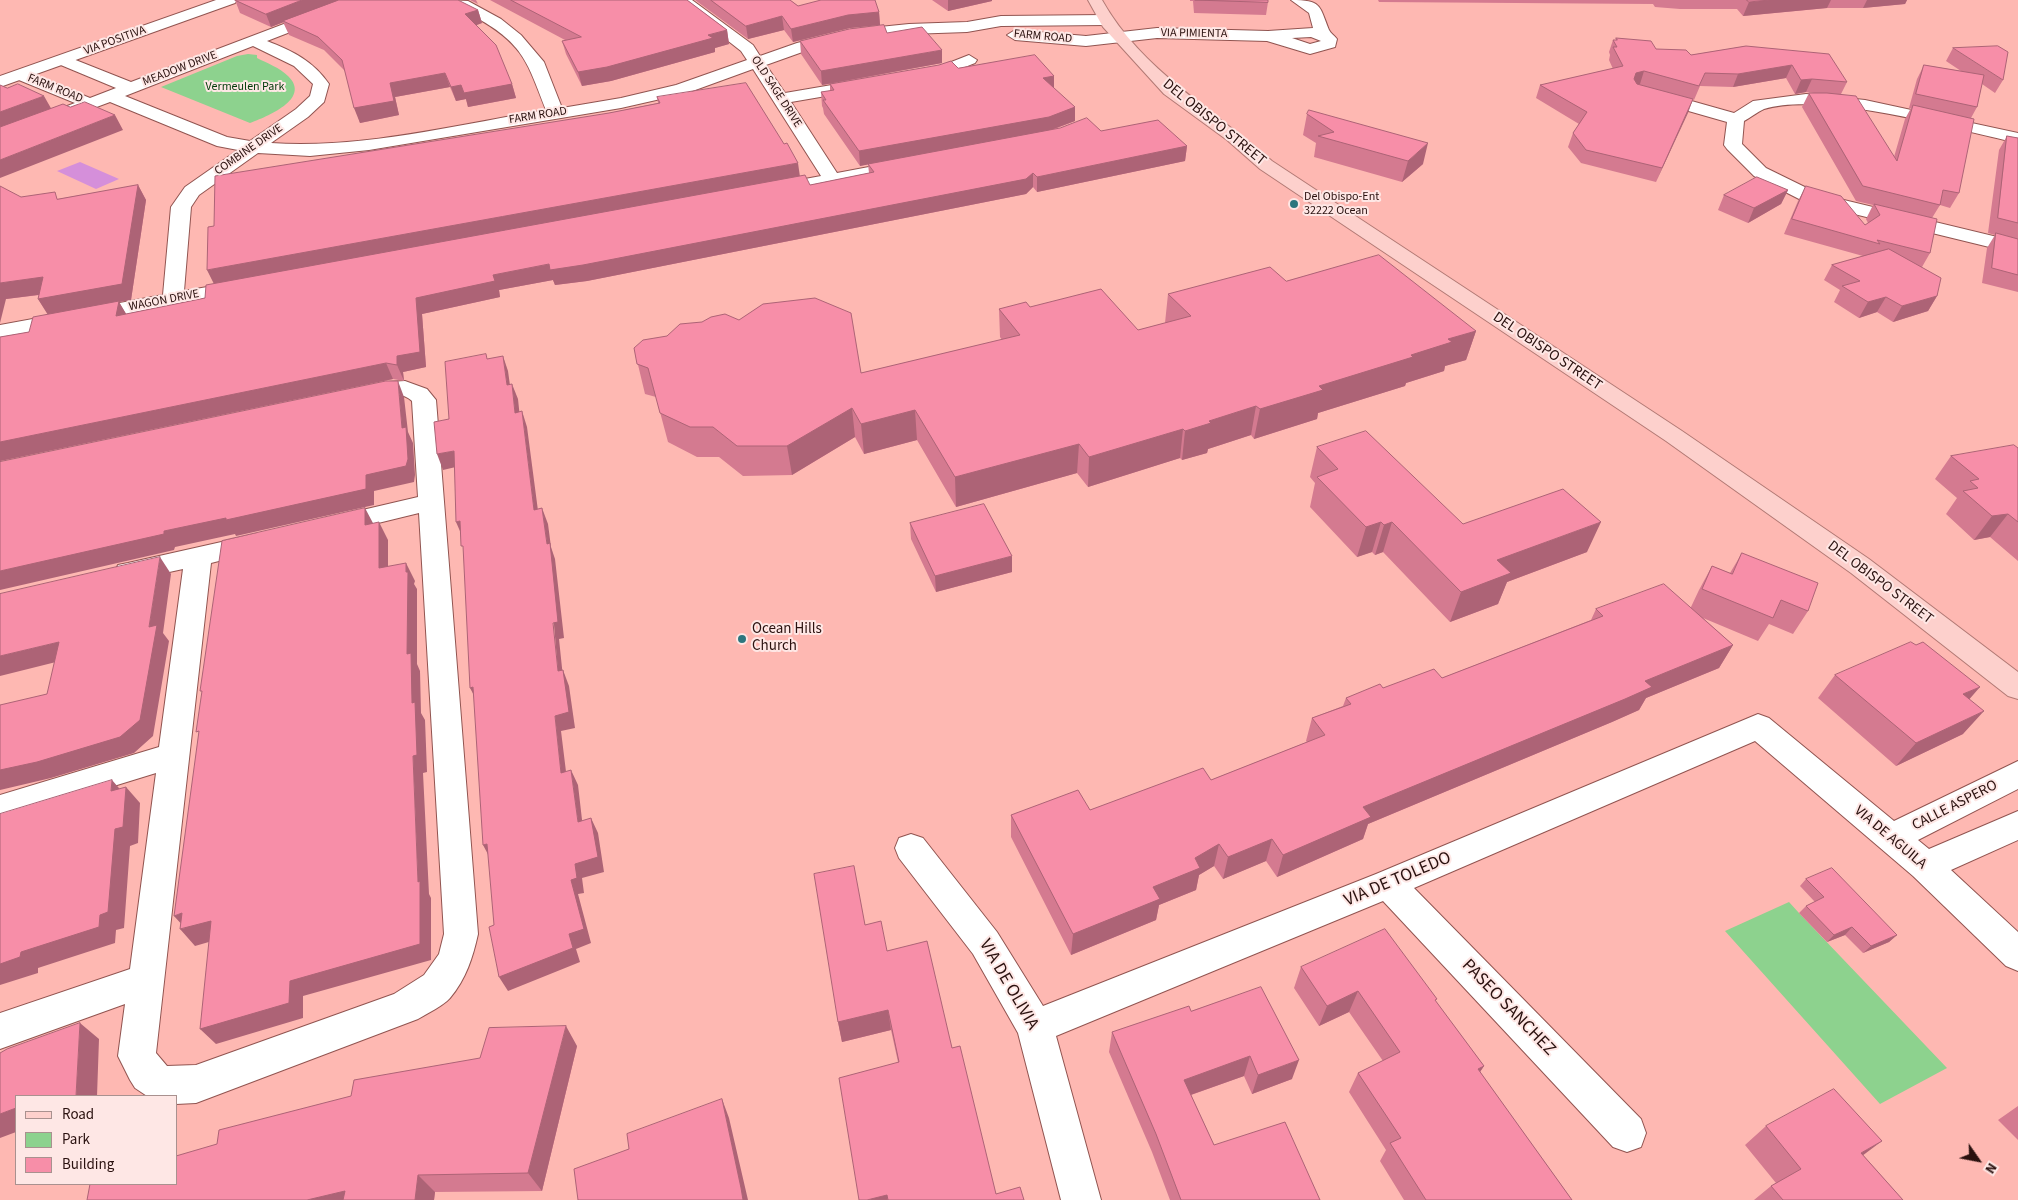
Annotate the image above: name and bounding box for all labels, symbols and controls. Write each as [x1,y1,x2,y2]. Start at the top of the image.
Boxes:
street label: VIA POSITIVA [82,23,148,59]
street label: VIA PIMIENTA [1161,26,1227,42]
street label: FARM ROAD [1013,27,1073,47]
street label: MEADOW DRIVE [141,48,219,90]
street label: OLD SAGE DRIVE [748,54,804,130]
street label: FARM ROAD [25,71,85,107]
street label: DEL OBISPO STREET [1159,76,1269,170]
park label: Vermeulen Park [206,80,284,94]
street label: FARM ROAD [508,104,568,128]
street label: COMBINE DRIVE [212,121,286,179]
place label: Del Obispo-Ent 32222 Ocean [1304,190,1379,218]
marker: Del Obispo-Ent 32222 Ocean [1288,198,1300,210]
street label: WAGON DRIVE [128,287,200,315]
street label: DEL OBISPO STREET [1489,309,1605,395]
street label: DEL OBISPO STREET [1824,537,1936,629]
place label: Ocean Hills Church [752,621,822,656]
marker: Ocean Hills Church [736,633,748,645]
street label: CALLE ASPERO [1909,777,2001,835]
street label: VIA DE AGUILA [1850,802,1930,874]
street label: VIA DE TOLEDO [1341,848,1455,912]
street label: VIA DE OLIVIA [973,936,1043,1034]
street label: PASEO SANCHEZ [1456,955,1560,1061]
legend [15,1095,178,1185]
text: Road [62,1104,94,1125]
text: Park [62,1129,90,1150]
north arrow [1953,1135,2003,1185]
text: Building [62,1154,114,1175]
text: N [1980,1159,2002,1178]

